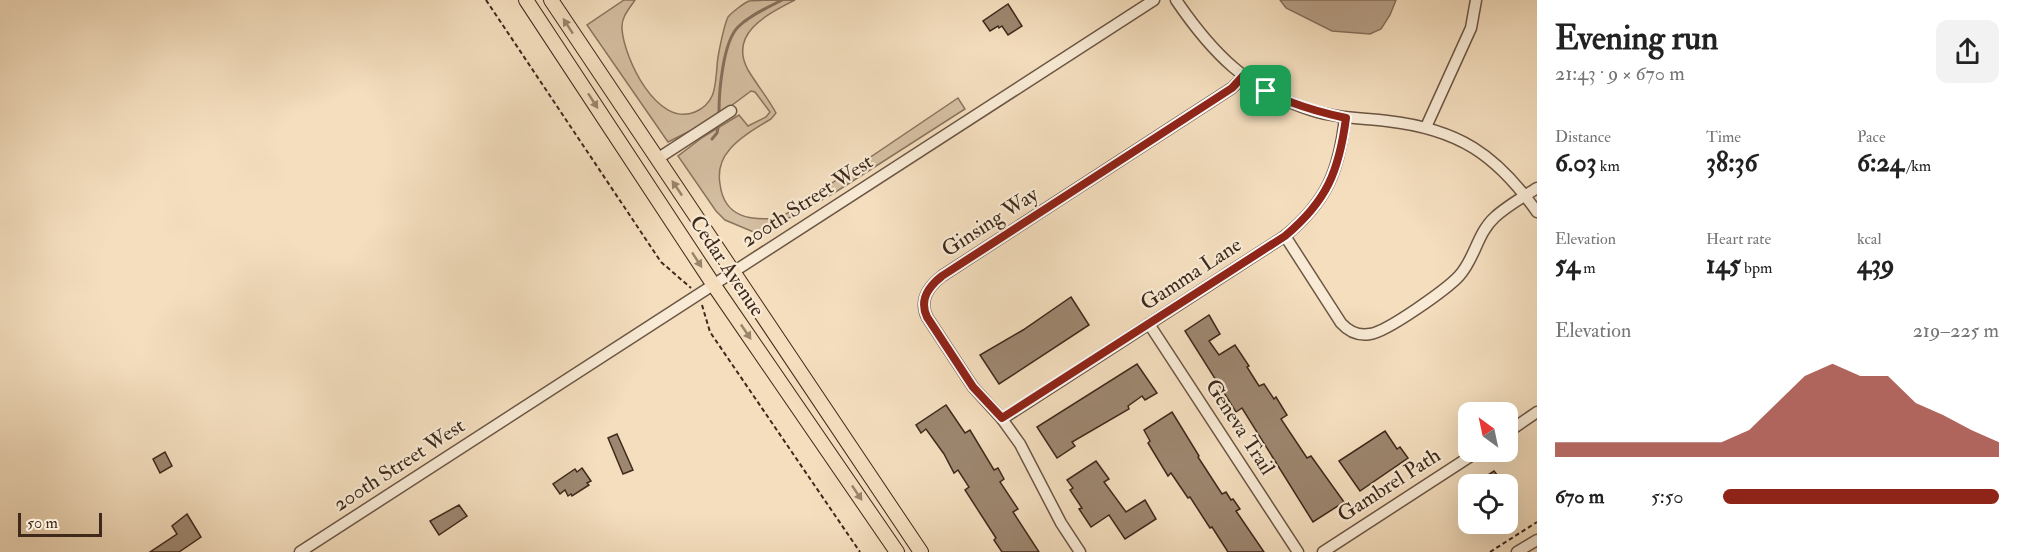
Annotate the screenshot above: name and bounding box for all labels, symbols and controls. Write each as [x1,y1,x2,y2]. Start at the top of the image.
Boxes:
one-way arrow [563,18,574,34]
text: Evening run [1555,18,1718,59]
button: share [1936,20,1999,83]
text: 21:43 · 9 × 670 m [1555,61,1685,86]
pin [1240,65,1291,116]
icon: arrive [1249,74,1282,107]
one-way arrow [587,93,598,110]
text: Distance [1555,127,1611,147]
text: Time [1706,127,1741,147]
text: Pace [1857,127,1886,147]
text: 6.03 [1555,147,1596,179]
text: 38:36 [1706,147,1758,179]
text: 6:24 [1857,147,1904,179]
street label: 200th Street West [736,148,878,254]
text: km [1596,156,1620,176]
text: /km [1904,156,1931,176]
one-way arrow [672,180,683,196]
street label: Ginsing Way [937,180,1044,263]
street label: Cedar Avenue [683,210,771,322]
text: Elevation [1555,229,1616,249]
text: Heart rate [1706,229,1771,249]
text: kcal [1857,229,1882,249]
street label: Gamma Lane [1135,231,1247,317]
text: 54 [1555,249,1580,281]
text: 145 [1706,249,1741,281]
text: 439 [1857,249,1894,281]
one-way arrow [691,251,703,267]
text: m [1580,258,1596,278]
text: bpm [1741,258,1772,278]
text: Elevation [1555,318,1631,343]
text: 219–225 m [1913,318,1999,343]
one-way arrow [740,324,752,340]
street label: Geneva Trail [1199,374,1281,480]
north arrow [1458,402,1518,462]
map controls [1458,402,1518,534]
street label: 200th Street West [328,412,470,518]
street label: Gambrel Path [1332,442,1446,528]
button: locate [1458,474,1518,534]
text: 670 m [1555,484,1604,509]
text: 5:50 [1651,484,1684,509]
one-way arrow [851,485,863,501]
scale bar [18,510,102,538]
text: 50 m [27,513,58,533]

